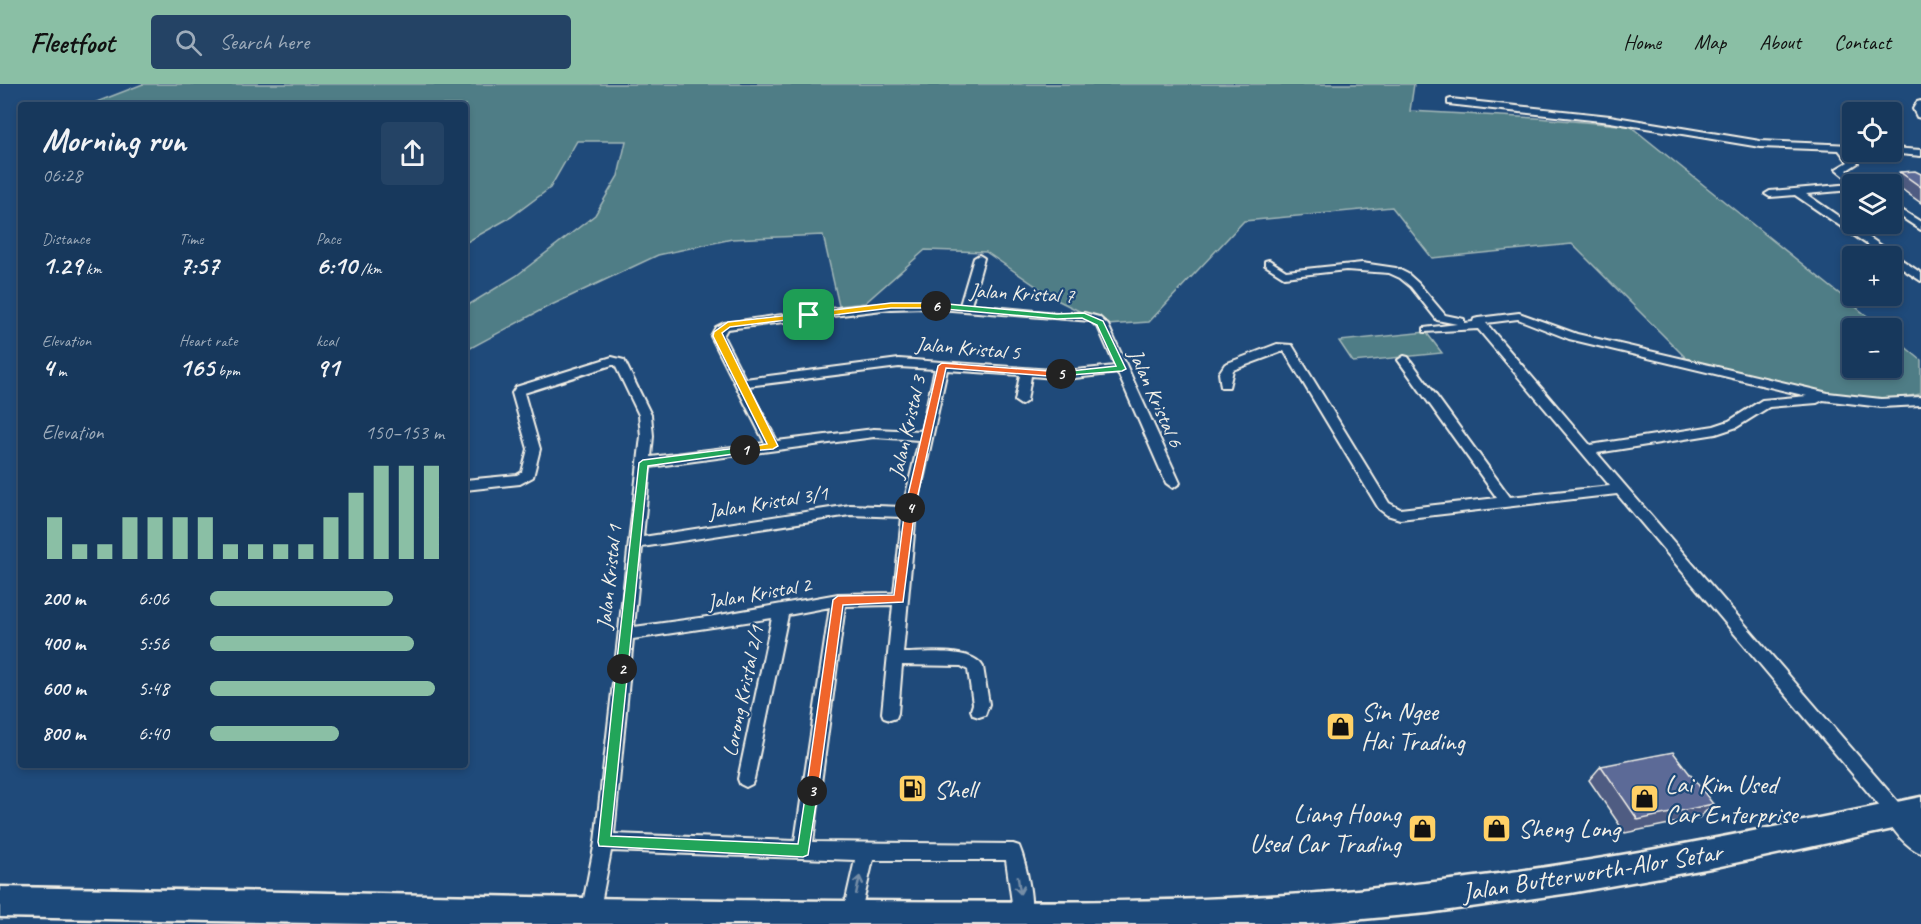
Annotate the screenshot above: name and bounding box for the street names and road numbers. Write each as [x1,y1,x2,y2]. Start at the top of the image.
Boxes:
street label: Jalan Kristal 7 [968,277,1077,309]
street label: Jalan Kristal 5 [914,330,1023,366]
street label: Jalan Kristal 6 [1122,344,1189,452]
street label: Jalan Kristal 3 [882,372,932,482]
street label: Jalan Kristal 3/1 [705,479,831,524]
street label: Jalan Kristal 1 [590,522,628,631]
street label: Jalan Kristal 2 [704,571,814,615]
street label: Lorong Kristal 2/1 [716,622,770,759]
street label: Jalan Butterworth-Alor Setar [1458,835,1727,909]

